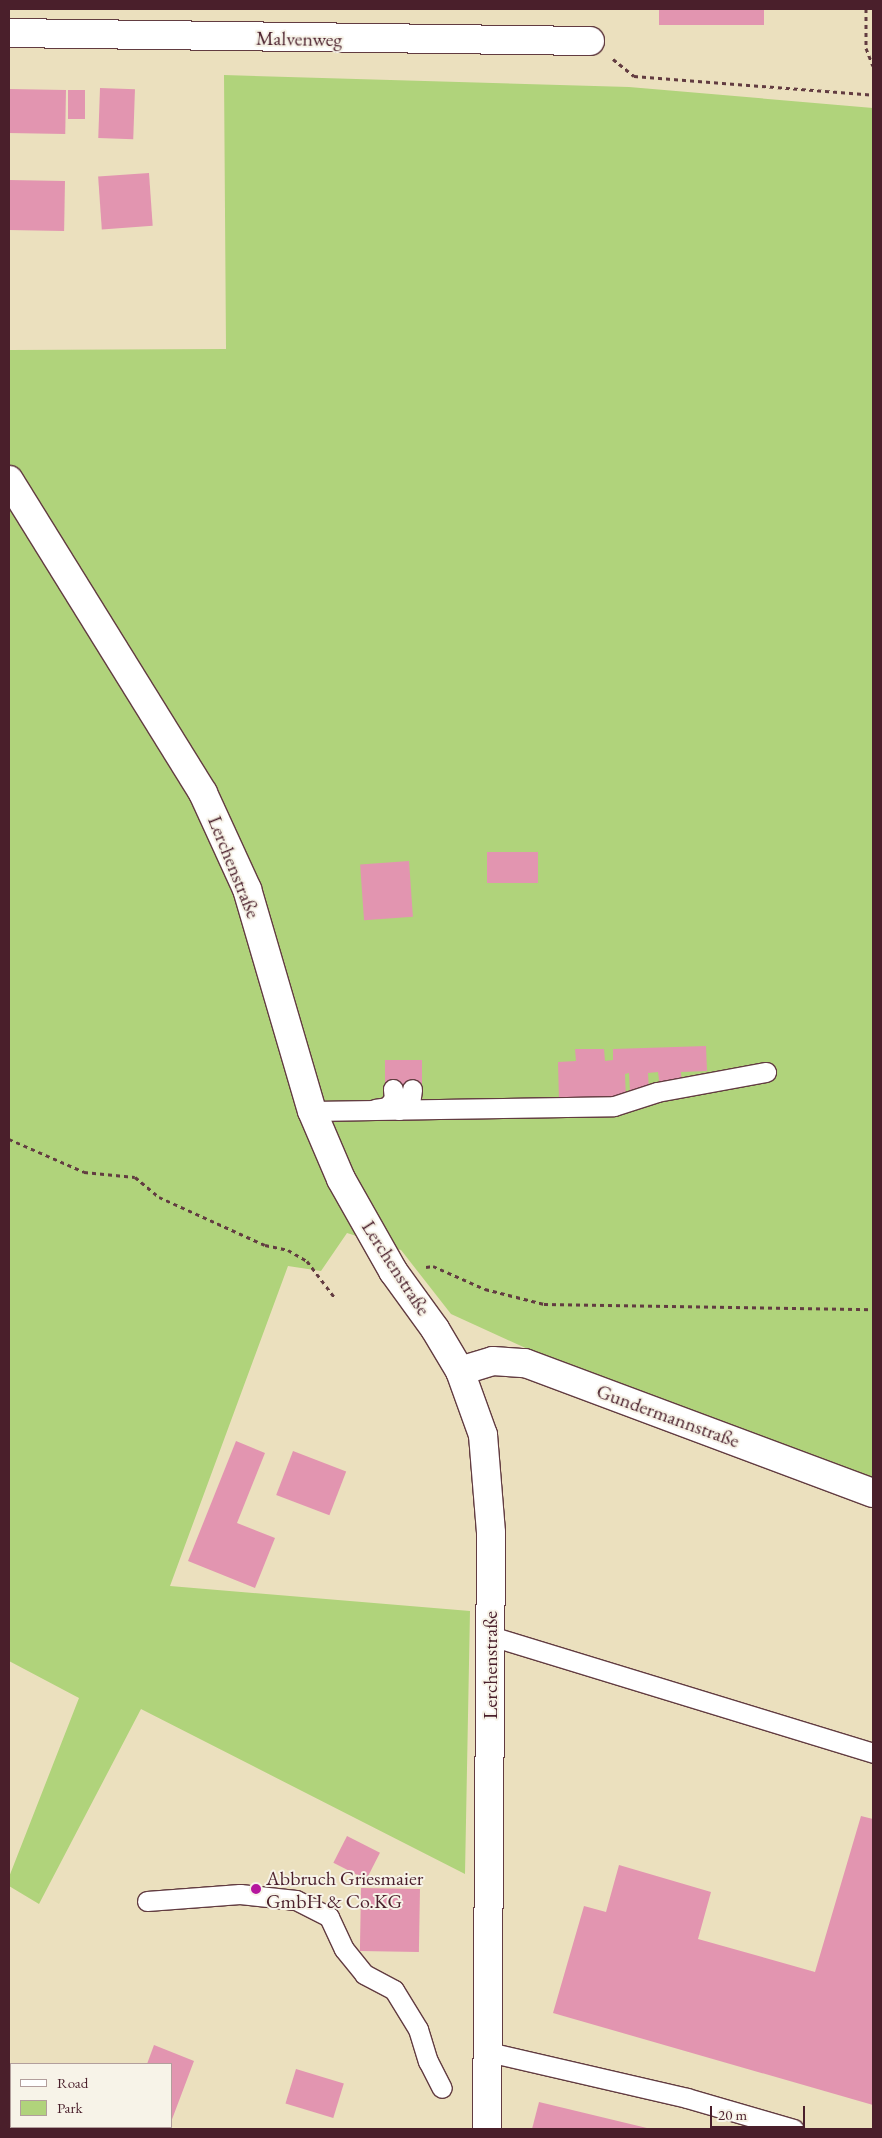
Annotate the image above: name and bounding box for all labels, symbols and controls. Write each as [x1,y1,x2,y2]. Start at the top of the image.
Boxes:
street label: Malvenweg [256,26,342,52]
street label: Lerchenstraße [203,812,265,922]
street label: Lerchenstraße [356,1216,436,1320]
street label: Gundermannstraße [593,1379,743,1453]
street label: Lerchenstraße [478,1611,502,1719]
place label: Abbruch Griesmaier GmbH & Co.KG [266,1866,423,1913]
marker: Abbruch Griesmaier GmbH & Co.KG [250,1883,262,1895]
legend [10,2063,172,2128]
text: Road [57,2073,88,2092]
scale bar [712,2096,807,2128]
text: Park [57,2098,83,2117]
text: 20 m [718,2105,747,2124]

